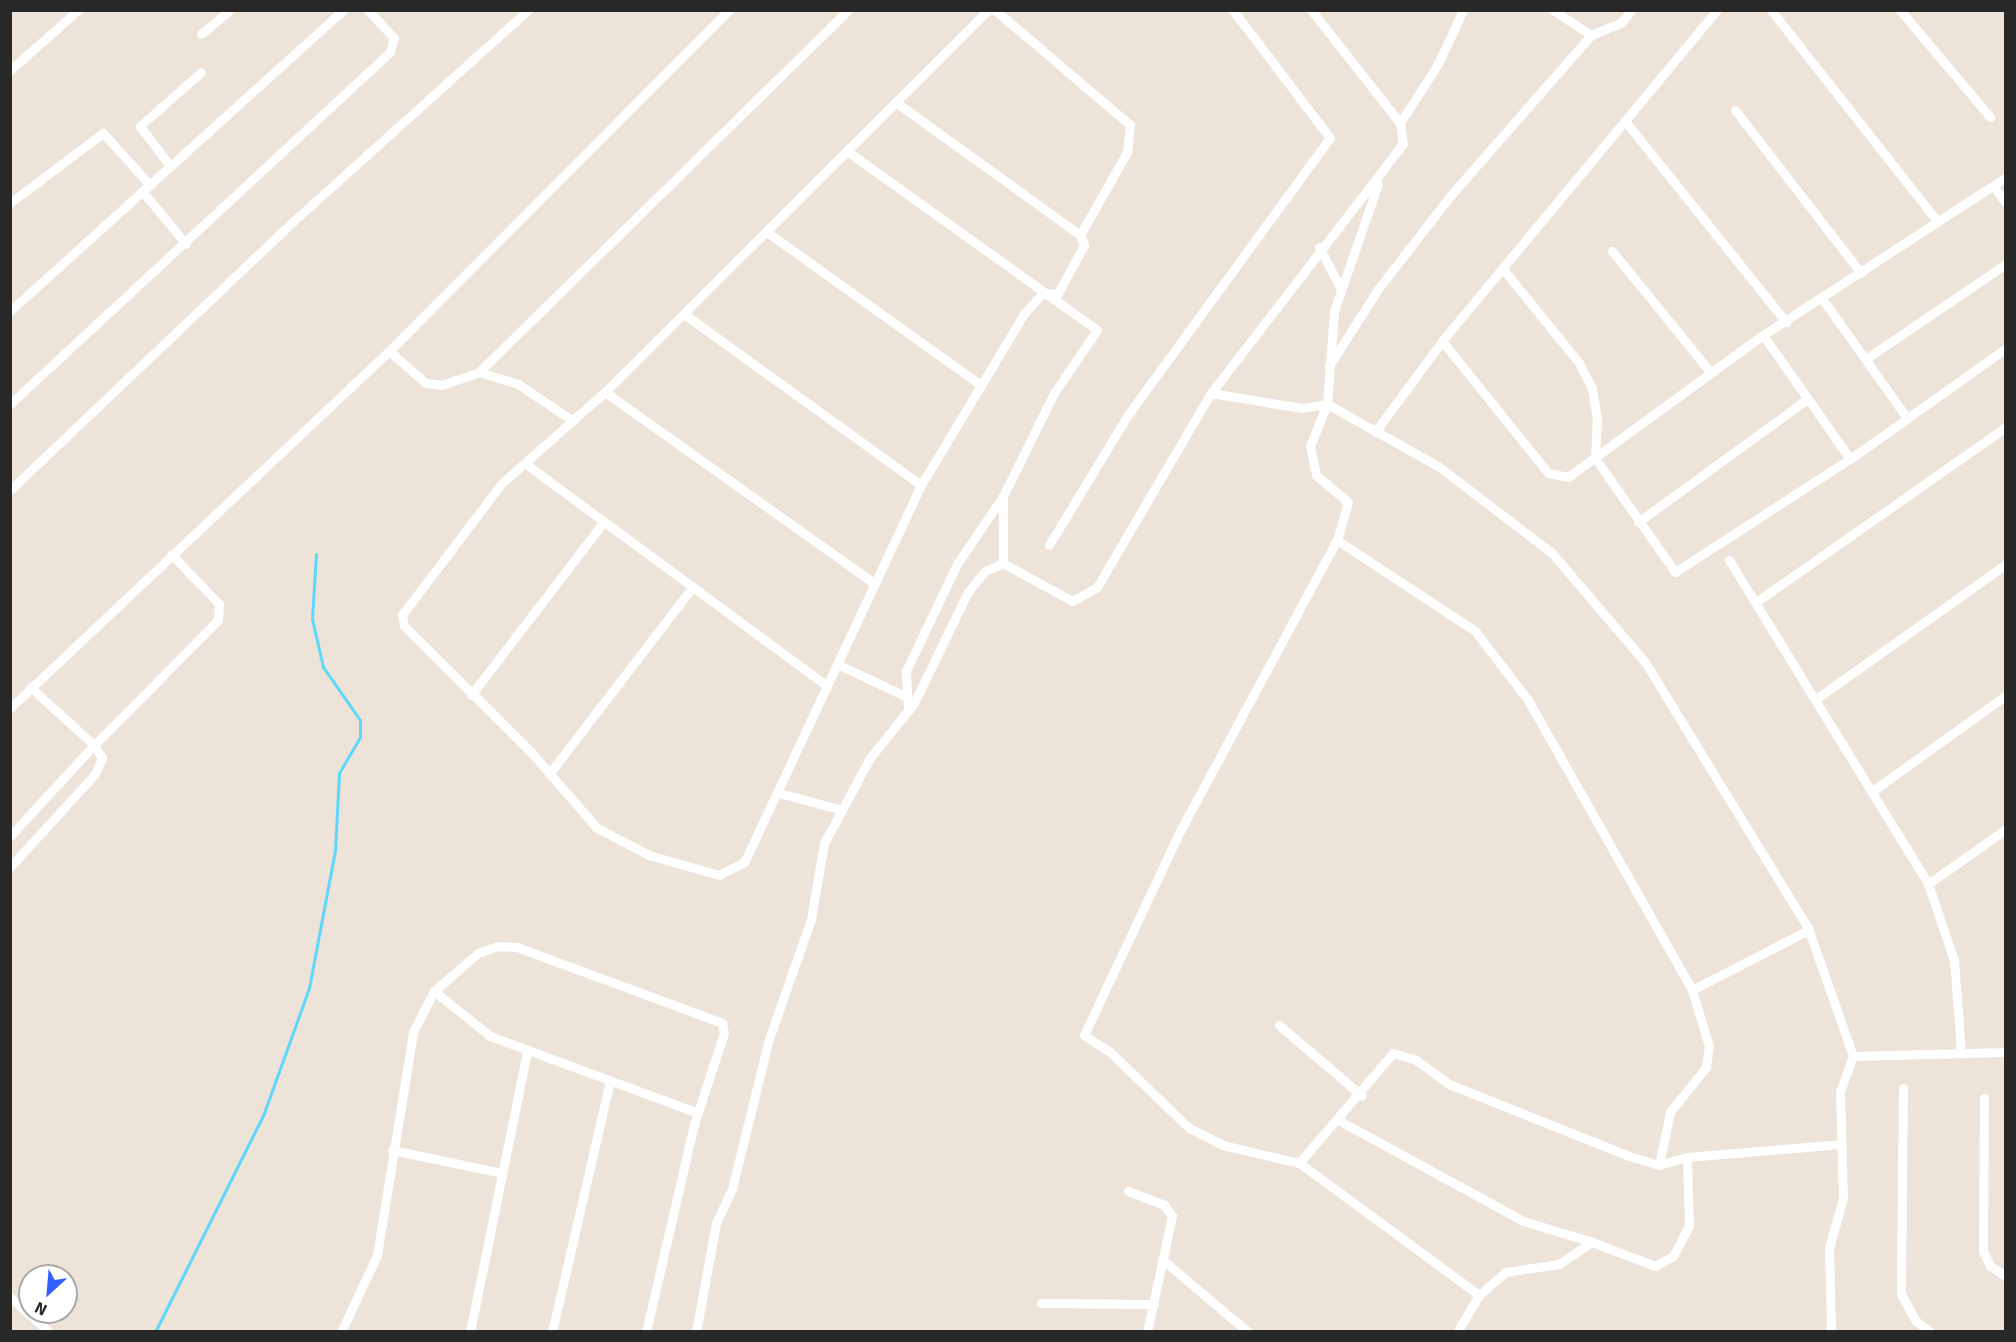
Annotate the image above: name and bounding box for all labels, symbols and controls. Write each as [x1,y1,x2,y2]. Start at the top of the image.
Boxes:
north arrow [18,1264,78,1324]
text: N [32,1297,50,1320]

